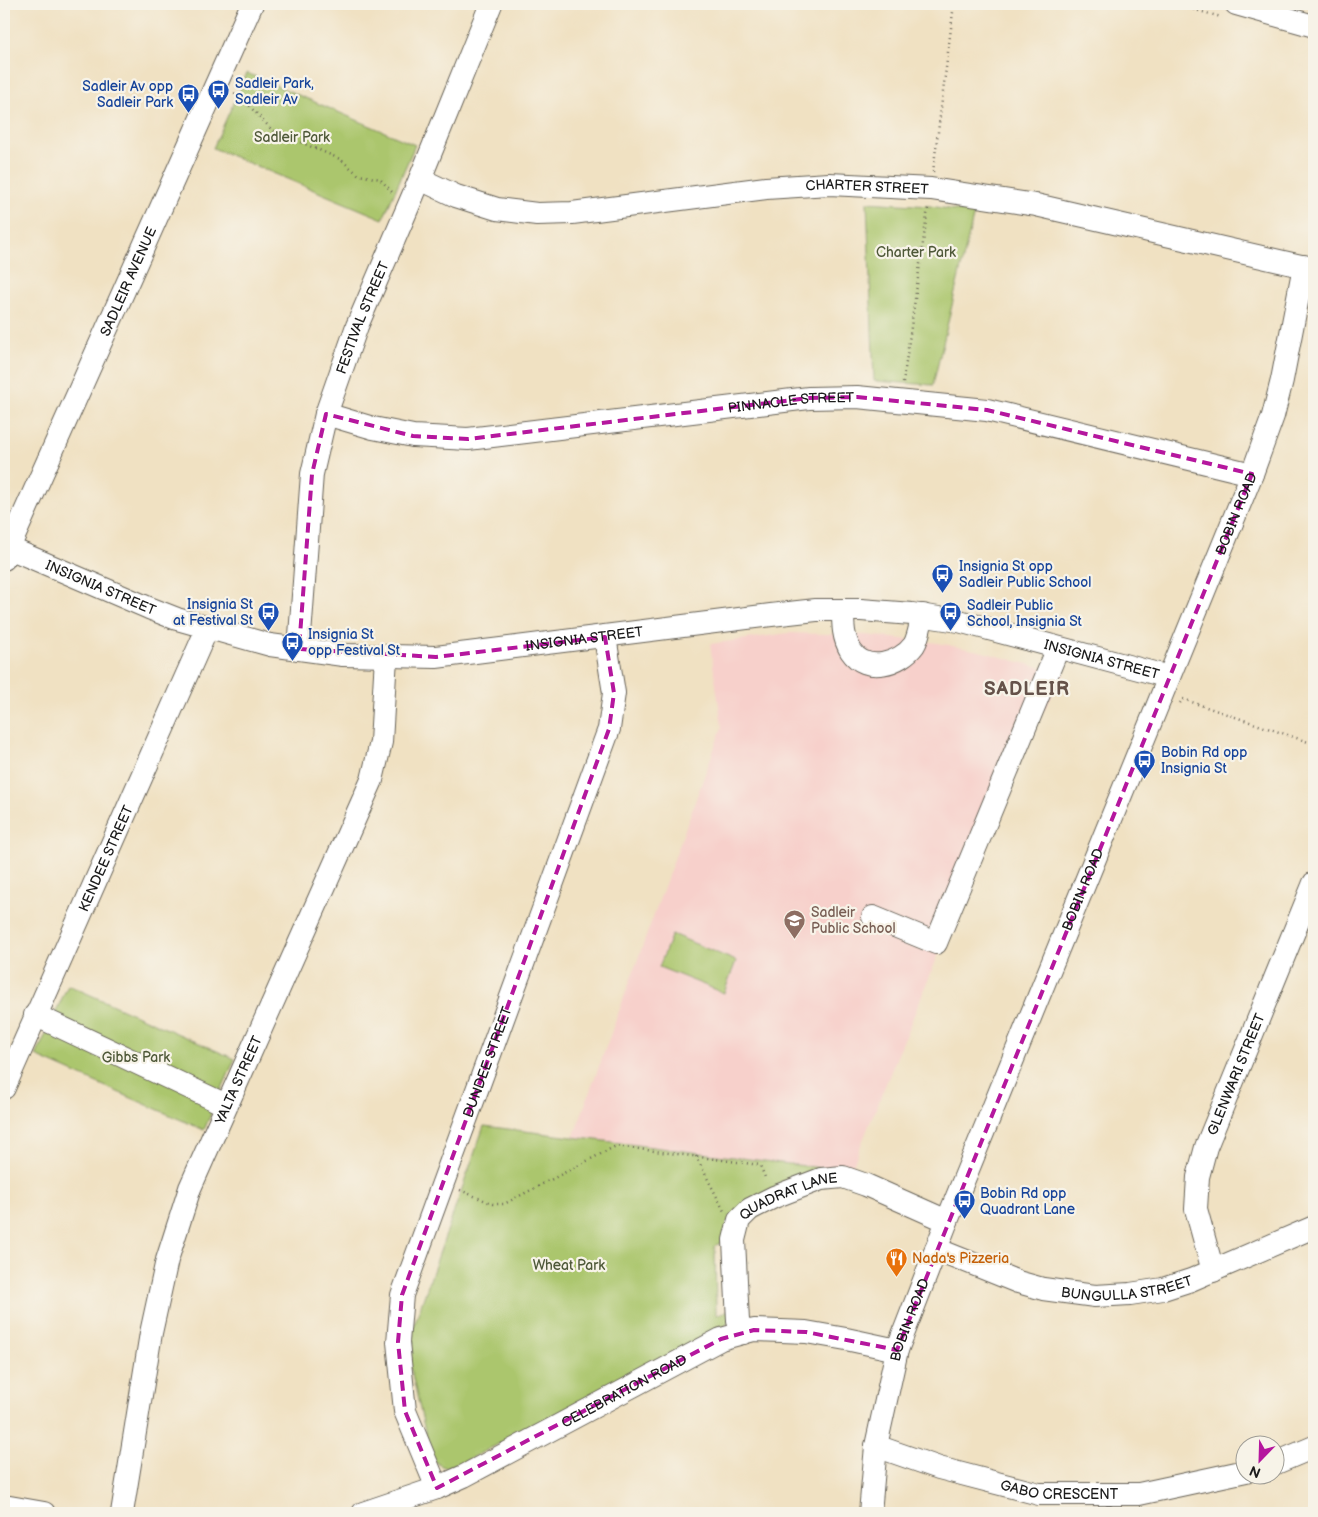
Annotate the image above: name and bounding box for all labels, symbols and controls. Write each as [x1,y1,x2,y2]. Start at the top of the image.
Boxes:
place label: Sadleir Park, Sadleir Av [235,75,314,108]
place label: Sadleir Av opp Sadleir Park [82,78,173,111]
bus stop icon: Sadleir Park, Sadleir Av [207,79,231,110]
bus stop icon: Sadleir Av opp Sadleir Park [177,82,201,113]
park label: Sadleir Park [254,129,330,146]
street label: CHARTER STREET [805,175,930,197]
street label: SADLEIR AVENUE [96,224,160,339]
park label: Charter Park [876,244,956,261]
street label: FESTIVAL STREET [332,258,392,376]
street label: PINNACLE STREET [727,389,855,416]
street label: BOBIN ROAD [1211,470,1260,557]
street label: INSIGNIA STREET [43,556,159,619]
place label: Insignia St opp Sadleir Public School [959,558,1091,591]
bus stop icon: Insignia St opp Sadleir Public School [931,562,955,593]
place label: Insignia St at Festival St [173,596,254,629]
place label: Sadleir Public School, Insignia St [967,597,1083,630]
bus stop icon: Insignia St at Festival St [257,600,281,631]
bus stop icon: Sadleir Public School, Insignia St [939,601,963,632]
street label: INSIGNIA STREET [524,623,645,654]
place label: Insignia St opp Festival St [308,626,401,659]
bus stop icon: Insignia St opp Festival St [280,630,304,661]
street label: INSIGNIA STREET [1042,636,1162,683]
district label: SADLEIR [984,678,1070,701]
place label: Bobin Rd opp Insignia St [1161,744,1247,777]
bus stop icon: Bobin Rd opp Insignia St [1133,748,1157,779]
street label: KENDEE STREET [75,802,137,914]
street label: BOBIN ROAD [1058,846,1107,933]
place label: Sadleir Public School [811,904,896,937]
school or university icon: Sadleir Public School [783,908,807,939]
street label: DUNDEE STREET [459,1004,515,1120]
street label: GLENWARI STREET [1203,1010,1268,1138]
street label: YALTA STREET [211,1033,266,1128]
park label: Gibbs Park [102,1049,170,1066]
street label: QUADRAT LANE [736,1169,838,1223]
place label: Bobin Rd opp Quadrant Lane [980,1185,1075,1218]
bus stop icon: Bobin Rd opp Quadrant Lane [952,1189,976,1220]
restaurant icon: Nada's Pizzeria [884,1246,908,1277]
place label: Nada's Pizzeria [912,1250,1009,1267]
park label: Wheat Park [533,1257,605,1274]
street label: BUNGULLA STREET [1060,1272,1195,1305]
street label: BOBIN ROAD [886,1276,932,1363]
street label: CELEBRATION ROAD [558,1350,690,1431]
north arrow [1236,1434,1286,1484]
text: N [1247,1462,1263,1481]
street label: GABO CRESCENT [999,1476,1119,1503]

